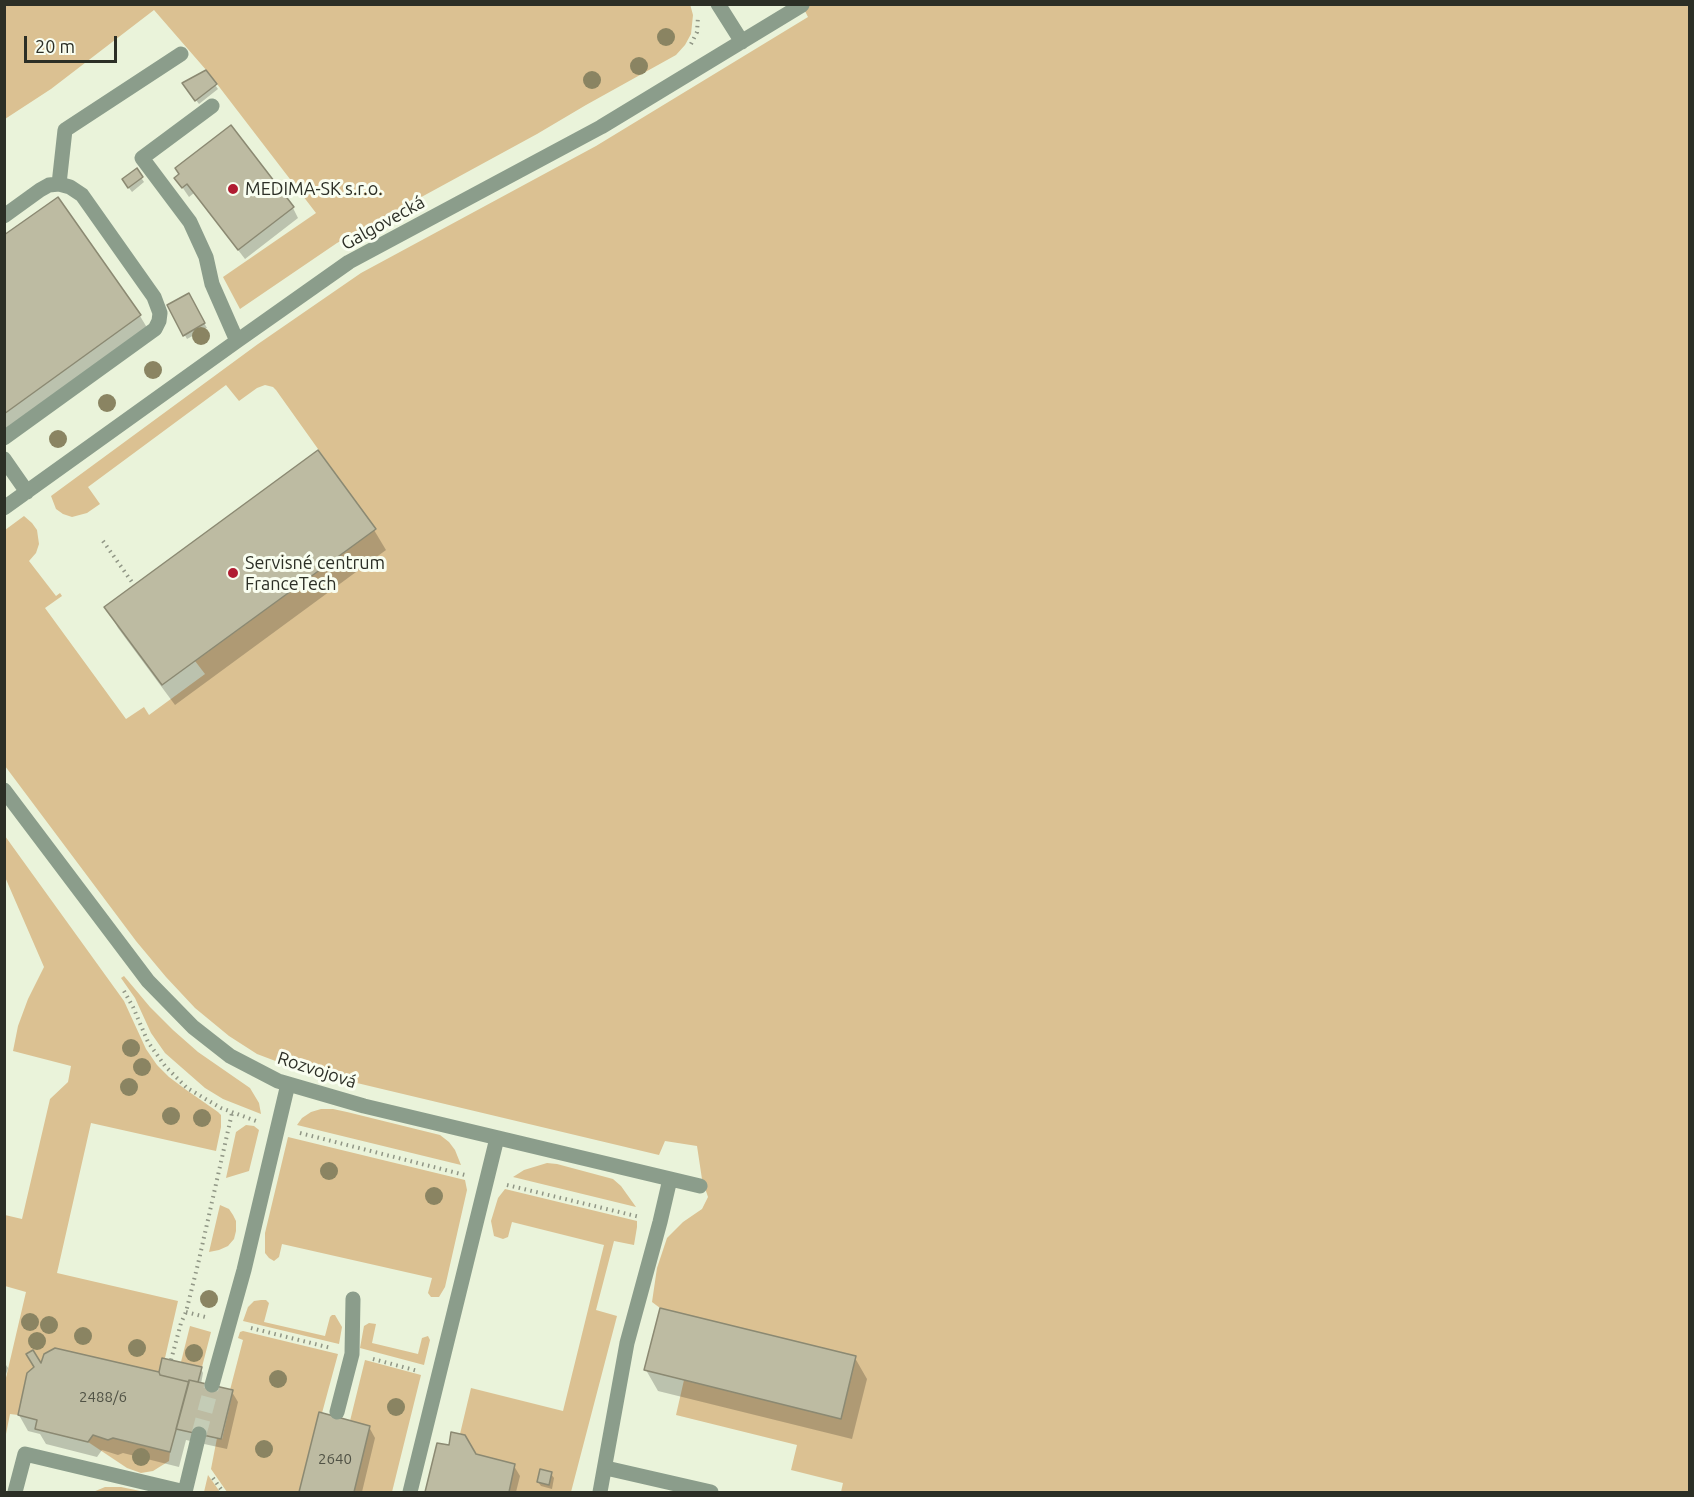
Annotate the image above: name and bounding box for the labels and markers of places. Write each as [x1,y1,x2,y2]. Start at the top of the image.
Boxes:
place label: MEDIMA-SK s.r.o. [245,178,383,200]
marker: MEDIMA-SK s.r.o. [226,182,240,196]
place label: Servisné centrum FranceTech [245,552,385,594]
marker: Servisné centrum FranceTech [226,566,240,580]

